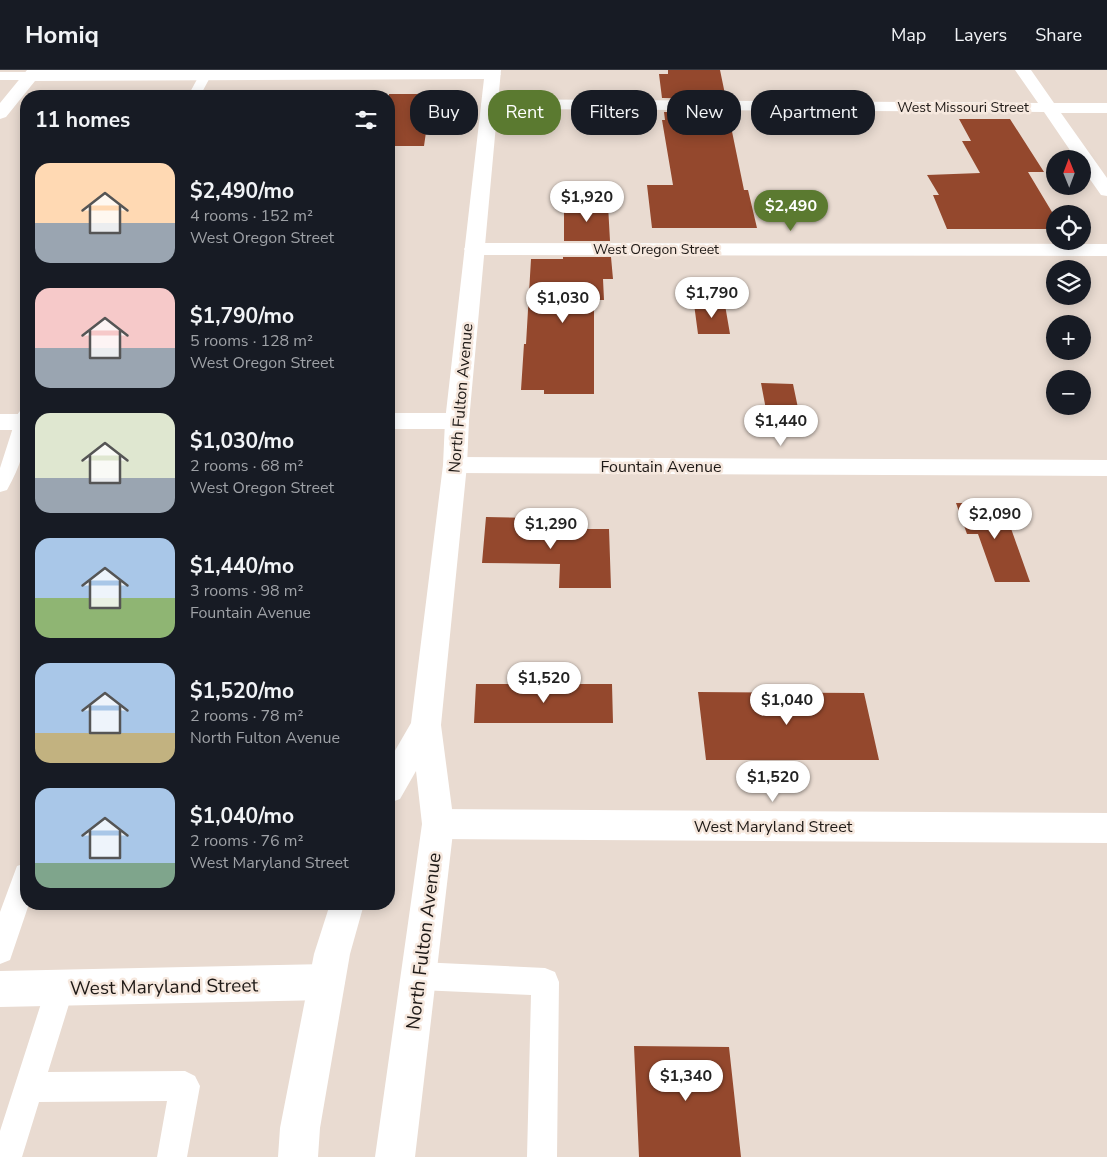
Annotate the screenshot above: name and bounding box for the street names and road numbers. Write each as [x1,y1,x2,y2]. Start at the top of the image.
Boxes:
street label: West Missouri Street [897,98,1029,117]
street label: West Oregon Street [593,240,719,259]
street label: North Fulton Avenue [444,322,478,474]
street label: Fountain Avenue [601,456,721,478]
street label: West Maryland Street [694,816,853,838]
street label: North Fulton Avenue [400,851,448,1031]
street label: West Maryland Street [70,972,259,1002]

